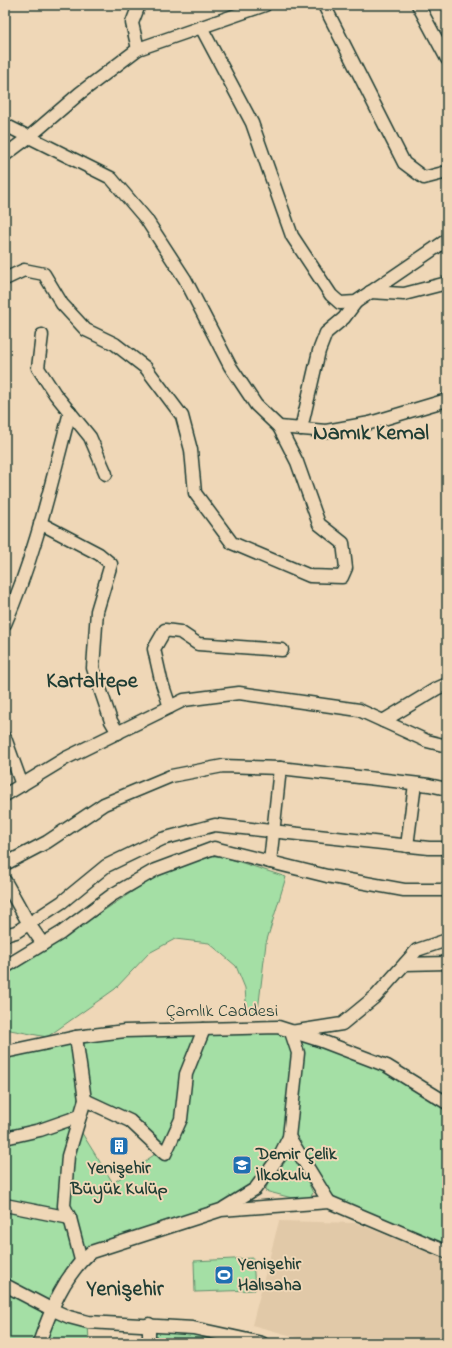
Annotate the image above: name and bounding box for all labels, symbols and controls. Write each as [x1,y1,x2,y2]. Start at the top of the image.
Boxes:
district label: Namık Kemal [313,418,429,450]
district label: Kartaltepe [46,666,139,698]
street label: Çamlık Caddesi [166,999,278,1025]
building icon: Yenişehir Büyük Kulüp [108,1135,130,1157]
place label: Demir Çelik İlkokulu [255,1142,338,1189]
school or university icon: Demir Çelik İlkokulu [231,1154,253,1176]
place label: Yenişehir Büyük Kulüp [69,1156,168,1204]
place label: Yenişehir Halısaha [237,1252,302,1299]
sports icon: Yenişehir Halısaha [213,1264,235,1286]
district label: Yenişehir [85,1274,165,1306]

